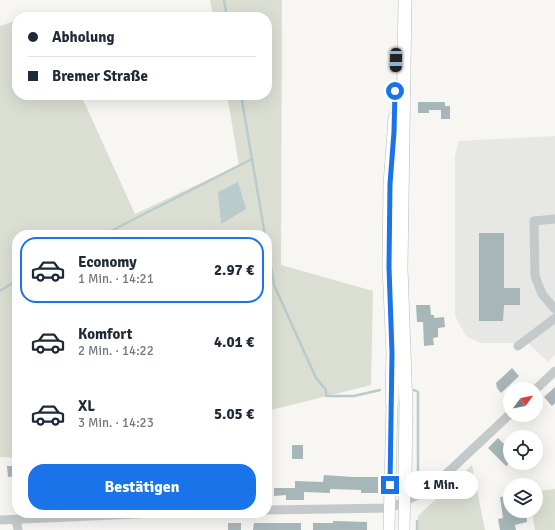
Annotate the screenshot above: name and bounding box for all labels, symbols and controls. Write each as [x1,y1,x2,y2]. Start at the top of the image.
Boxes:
text: Abholung [52,28,115,46]
car [390,48,402,72]
text: Bremer Straße [52,67,148,85]
route start [386,82,404,100]
icon: car [30,252,66,288]
text: Economy [78,253,137,271]
text: 2.97 € [214,261,254,279]
text: 1 Min. · 14:21 [78,271,154,287]
icon: car [30,324,66,360]
text: Komfort [78,325,132,343]
text: 4.01 € [214,333,254,351]
text: 2 Min. · 14:22 [78,343,154,359]
north arrow [503,382,543,422]
map controls [503,382,543,518]
icon: car [30,396,66,432]
text: XL [78,397,95,415]
text: 5.05 € [214,405,254,423]
text: 3 Min. · 14:23 [78,415,154,431]
button: locate [503,430,543,470]
button: Bestätigen [28,464,256,510]
callout: 1 Min. [404,471,478,499]
route end [381,476,399,494]
text: 1 Min. [423,477,459,493]
button: layers [503,478,543,518]

